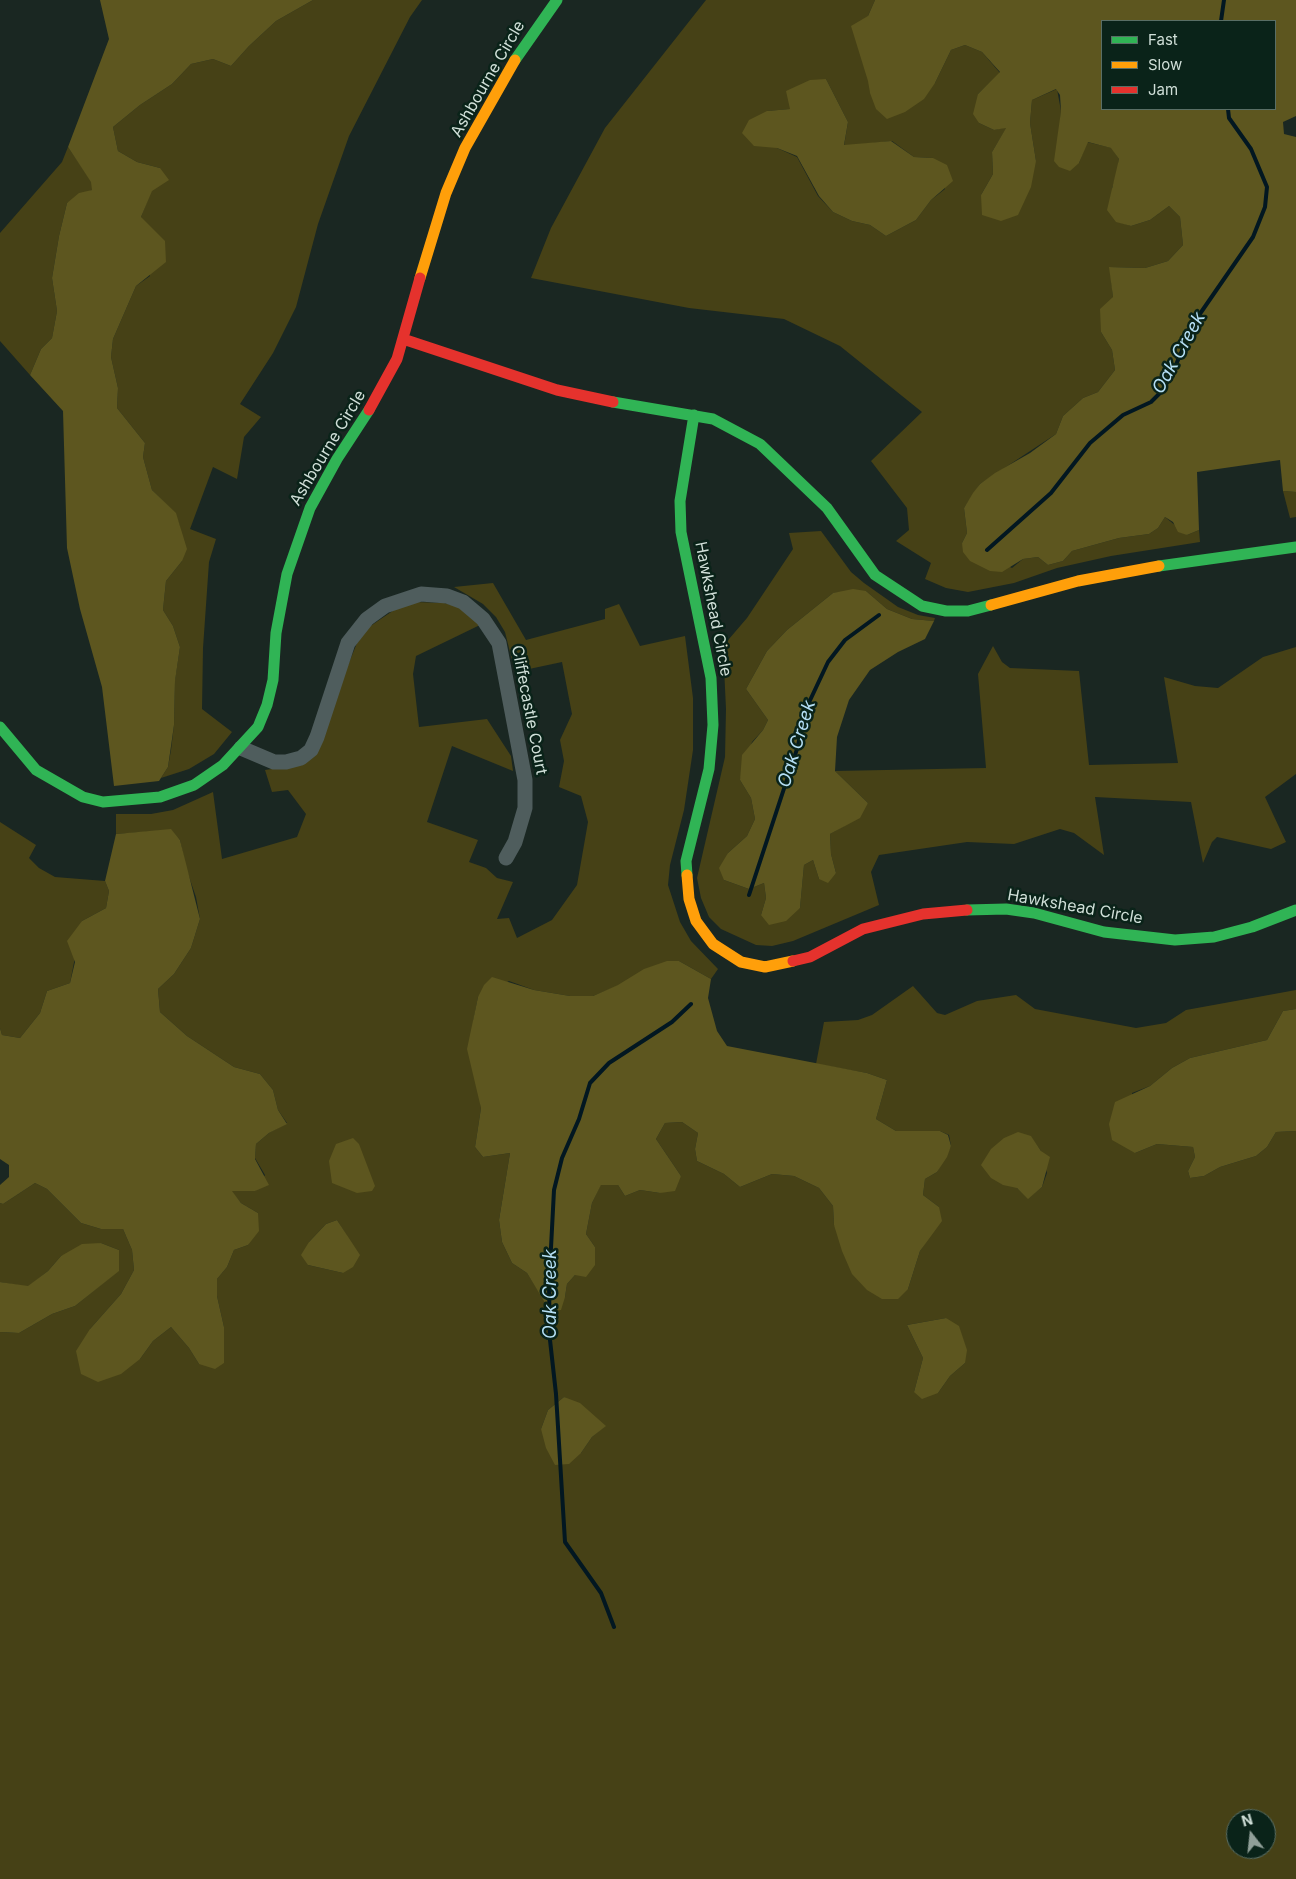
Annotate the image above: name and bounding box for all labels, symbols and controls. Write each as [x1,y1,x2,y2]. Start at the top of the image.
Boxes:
street label: Ashbourne Circle [447,17,529,141]
legend [1101,20,1276,110]
text: Fast [1148,30,1178,49]
text: Slow [1148,55,1182,74]
text: Jam [1148,80,1178,99]
water label: Oak Creek [1148,308,1210,398]
street label: Ashbourne Circle [286,387,370,509]
street label: Hawkshead Circle [690,540,736,678]
street label: Cliffecastle Court [507,644,551,776]
water label: Oak Creek [774,698,820,790]
street label: Hawkshead Circle [1006,886,1144,928]
water label: Oak Creek [540,1249,562,1339]
north arrow [1226,1809,1276,1859]
text: N [1240,1810,1254,1830]

